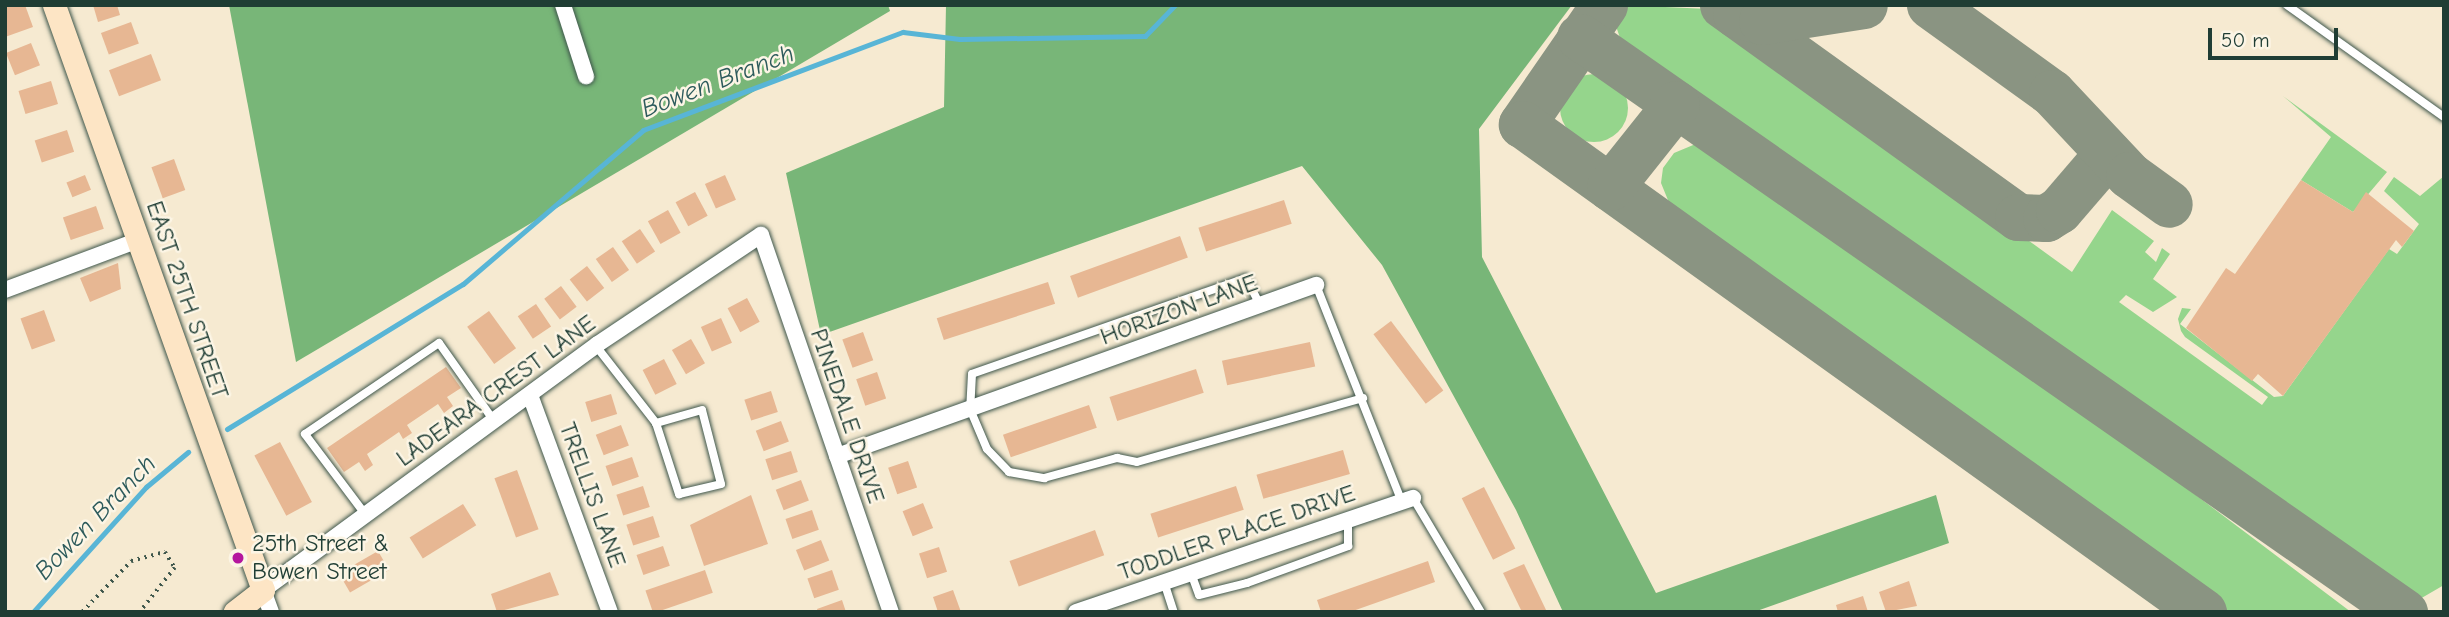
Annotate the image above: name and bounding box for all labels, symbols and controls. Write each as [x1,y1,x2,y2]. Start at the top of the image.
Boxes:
scale bar [2211,14,2340,58]
text: 50 m [2221,28,2270,52]
water label: Bowen Branch [637,39,799,125]
street label: EAST 25TH STREET [140,197,234,403]
street label: HORIZON LANE [1096,268,1262,352]
street label: LADEARA CREST LANE [391,309,601,473]
street label: PINEDALE DRIVE [804,325,890,507]
street label: TRELLIS LANE [552,419,632,571]
water label: Bowen Branch [29,449,163,587]
street label: TODDLER PLACE DRIVE [1115,479,1359,587]
place label: 25th Street & Bowen Street [252,530,389,586]
marker: 25th Street & Bowen Street [230,550,246,566]

